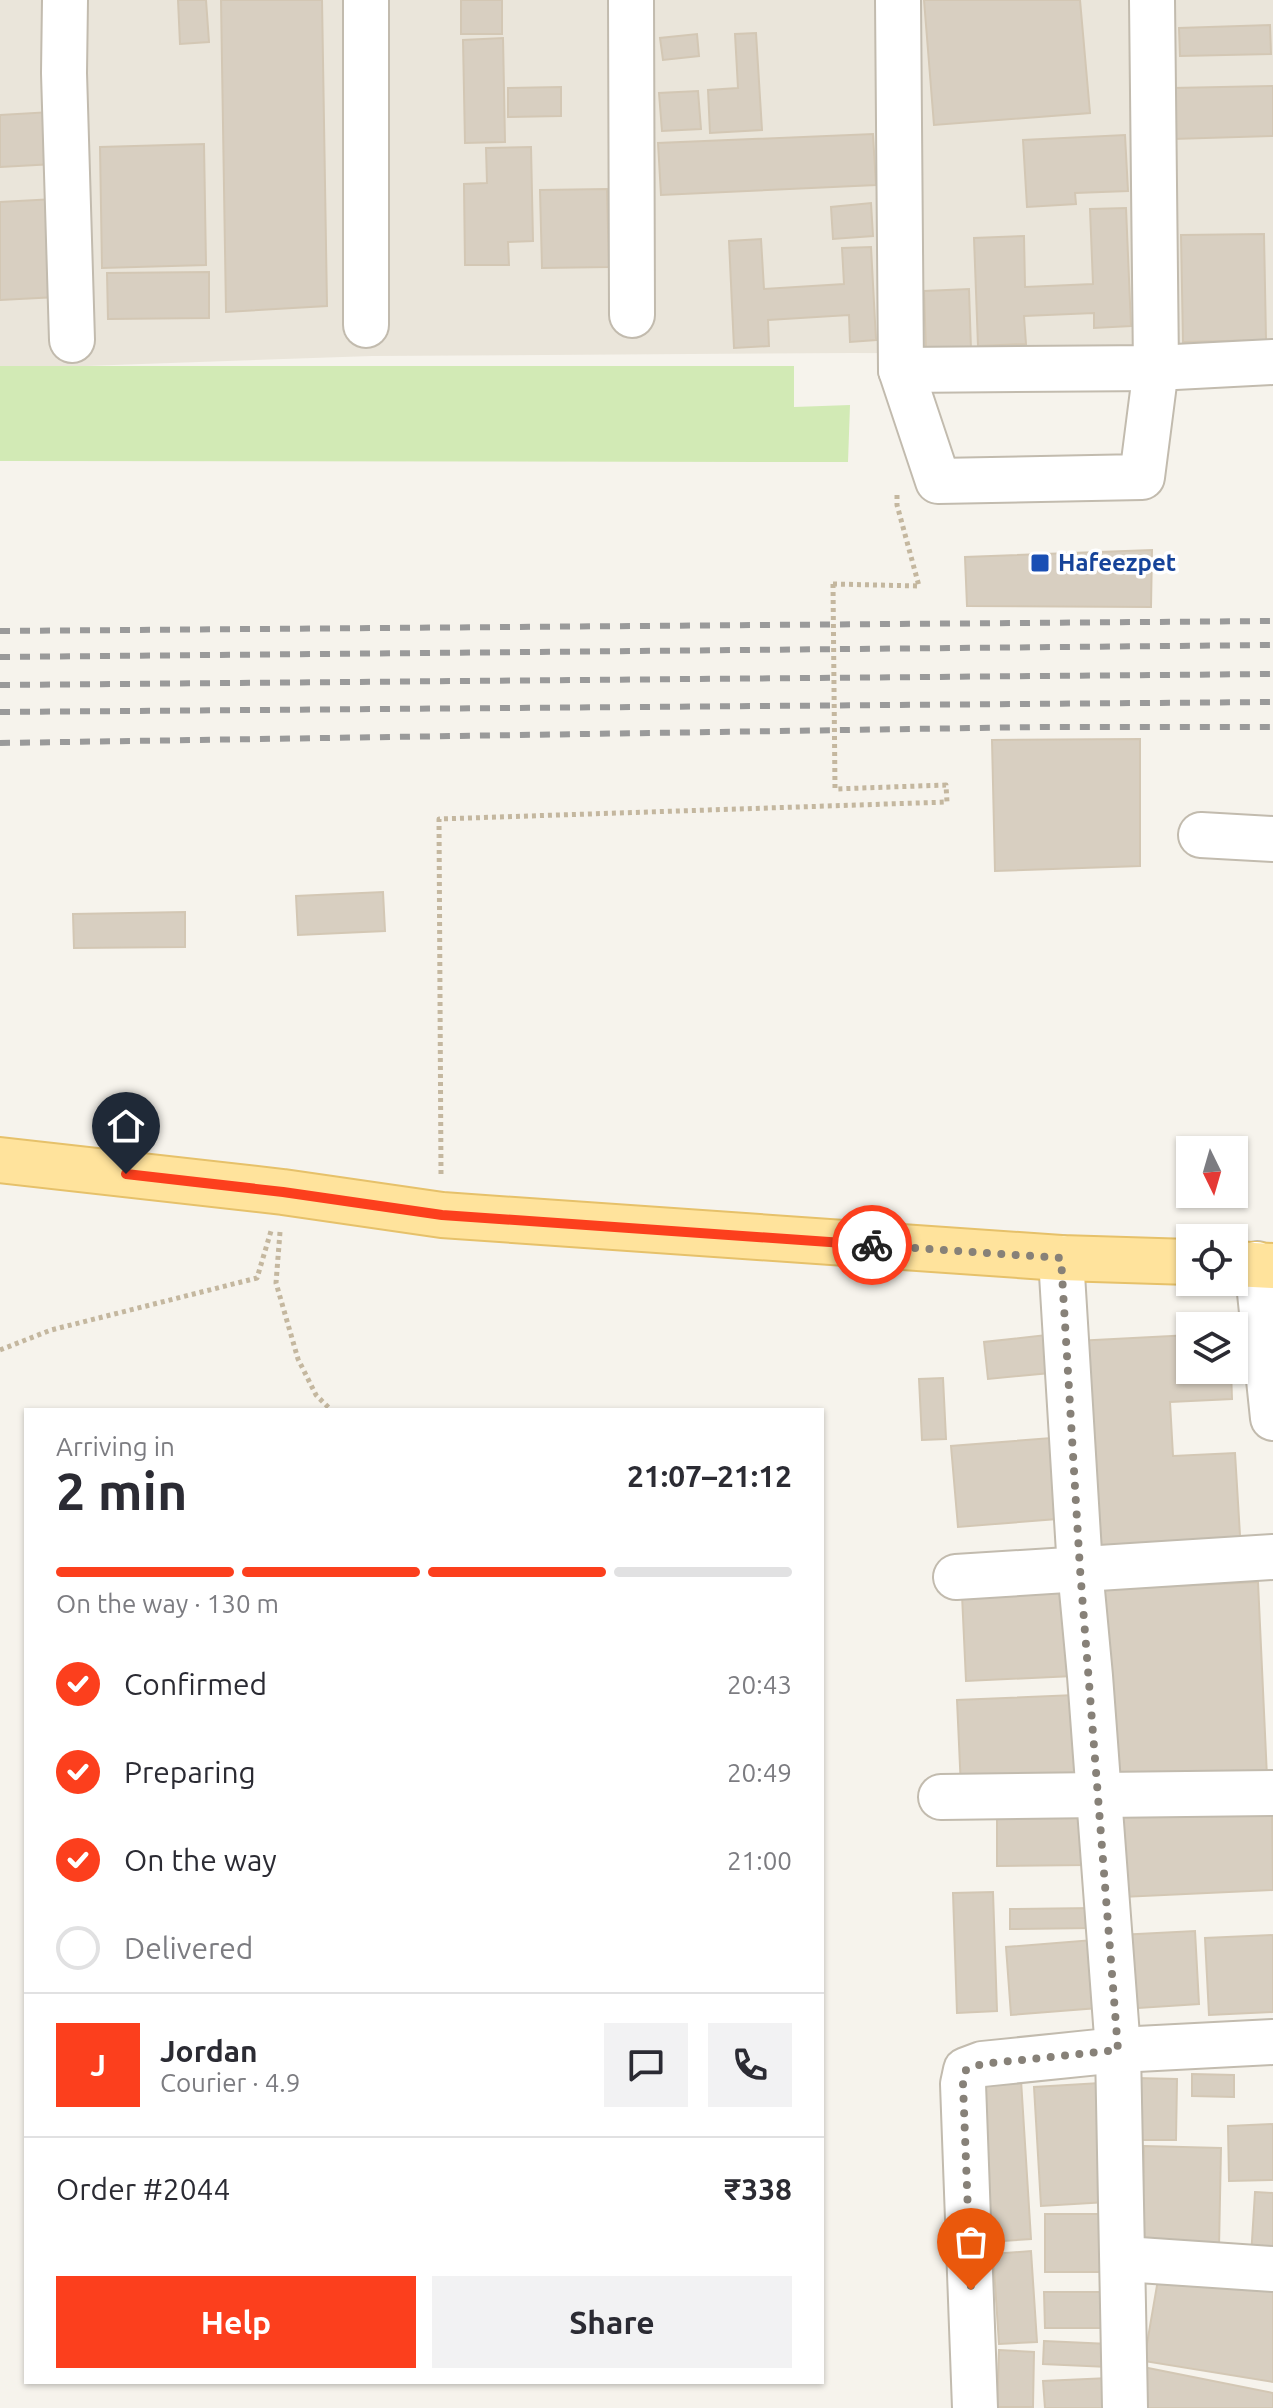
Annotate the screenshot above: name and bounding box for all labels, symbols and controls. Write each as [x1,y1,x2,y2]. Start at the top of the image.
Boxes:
place label: Hafeezpet [1058,549,1176,576]
marker: Hafeezpet [1029,552,1051,574]
pin [92,1092,160,1174]
icon: home [104,1104,148,1148]
north arrow [1176,1136,1248,1208]
map controls [1176,1136,1248,1384]
courier [832,1205,912,1285]
icon: bike [850,1223,894,1267]
button: locate [1176,1224,1248,1296]
button: layers [1176,1312,1248,1384]
text: Arriving in [56,1432,175,1461]
text: 21:07–21:12 [627,1459,792,1493]
text: 2 min [56,1462,187,1520]
text: On the way · 130 m [56,1589,279,1618]
icon: check [56,1662,100,1706]
text: Confirmed [124,1667,267,1701]
text: 20:43 [727,1670,792,1699]
icon: check [56,1750,100,1794]
text: Preparing [124,1755,256,1789]
text: 20:49 [727,1758,792,1787]
icon: check [56,1838,100,1882]
text: On the way [124,1843,277,1877]
text: 21:00 [727,1846,792,1875]
text: Delivered [124,1931,253,1965]
button: chat [604,2023,688,2107]
button: phone [708,2023,792,2107]
text: Jordan [160,2034,258,2068]
text: J [90,2048,106,2082]
text: Courier · 4.9 [160,2068,300,2097]
text: Order #2044 [56,2172,230,2206]
text: ₹338 [724,2172,792,2206]
pin [937,2208,1005,2290]
icon: bag [949,2220,993,2264]
button: Help [56,2276,416,2368]
button: Share [432,2276,792,2368]

